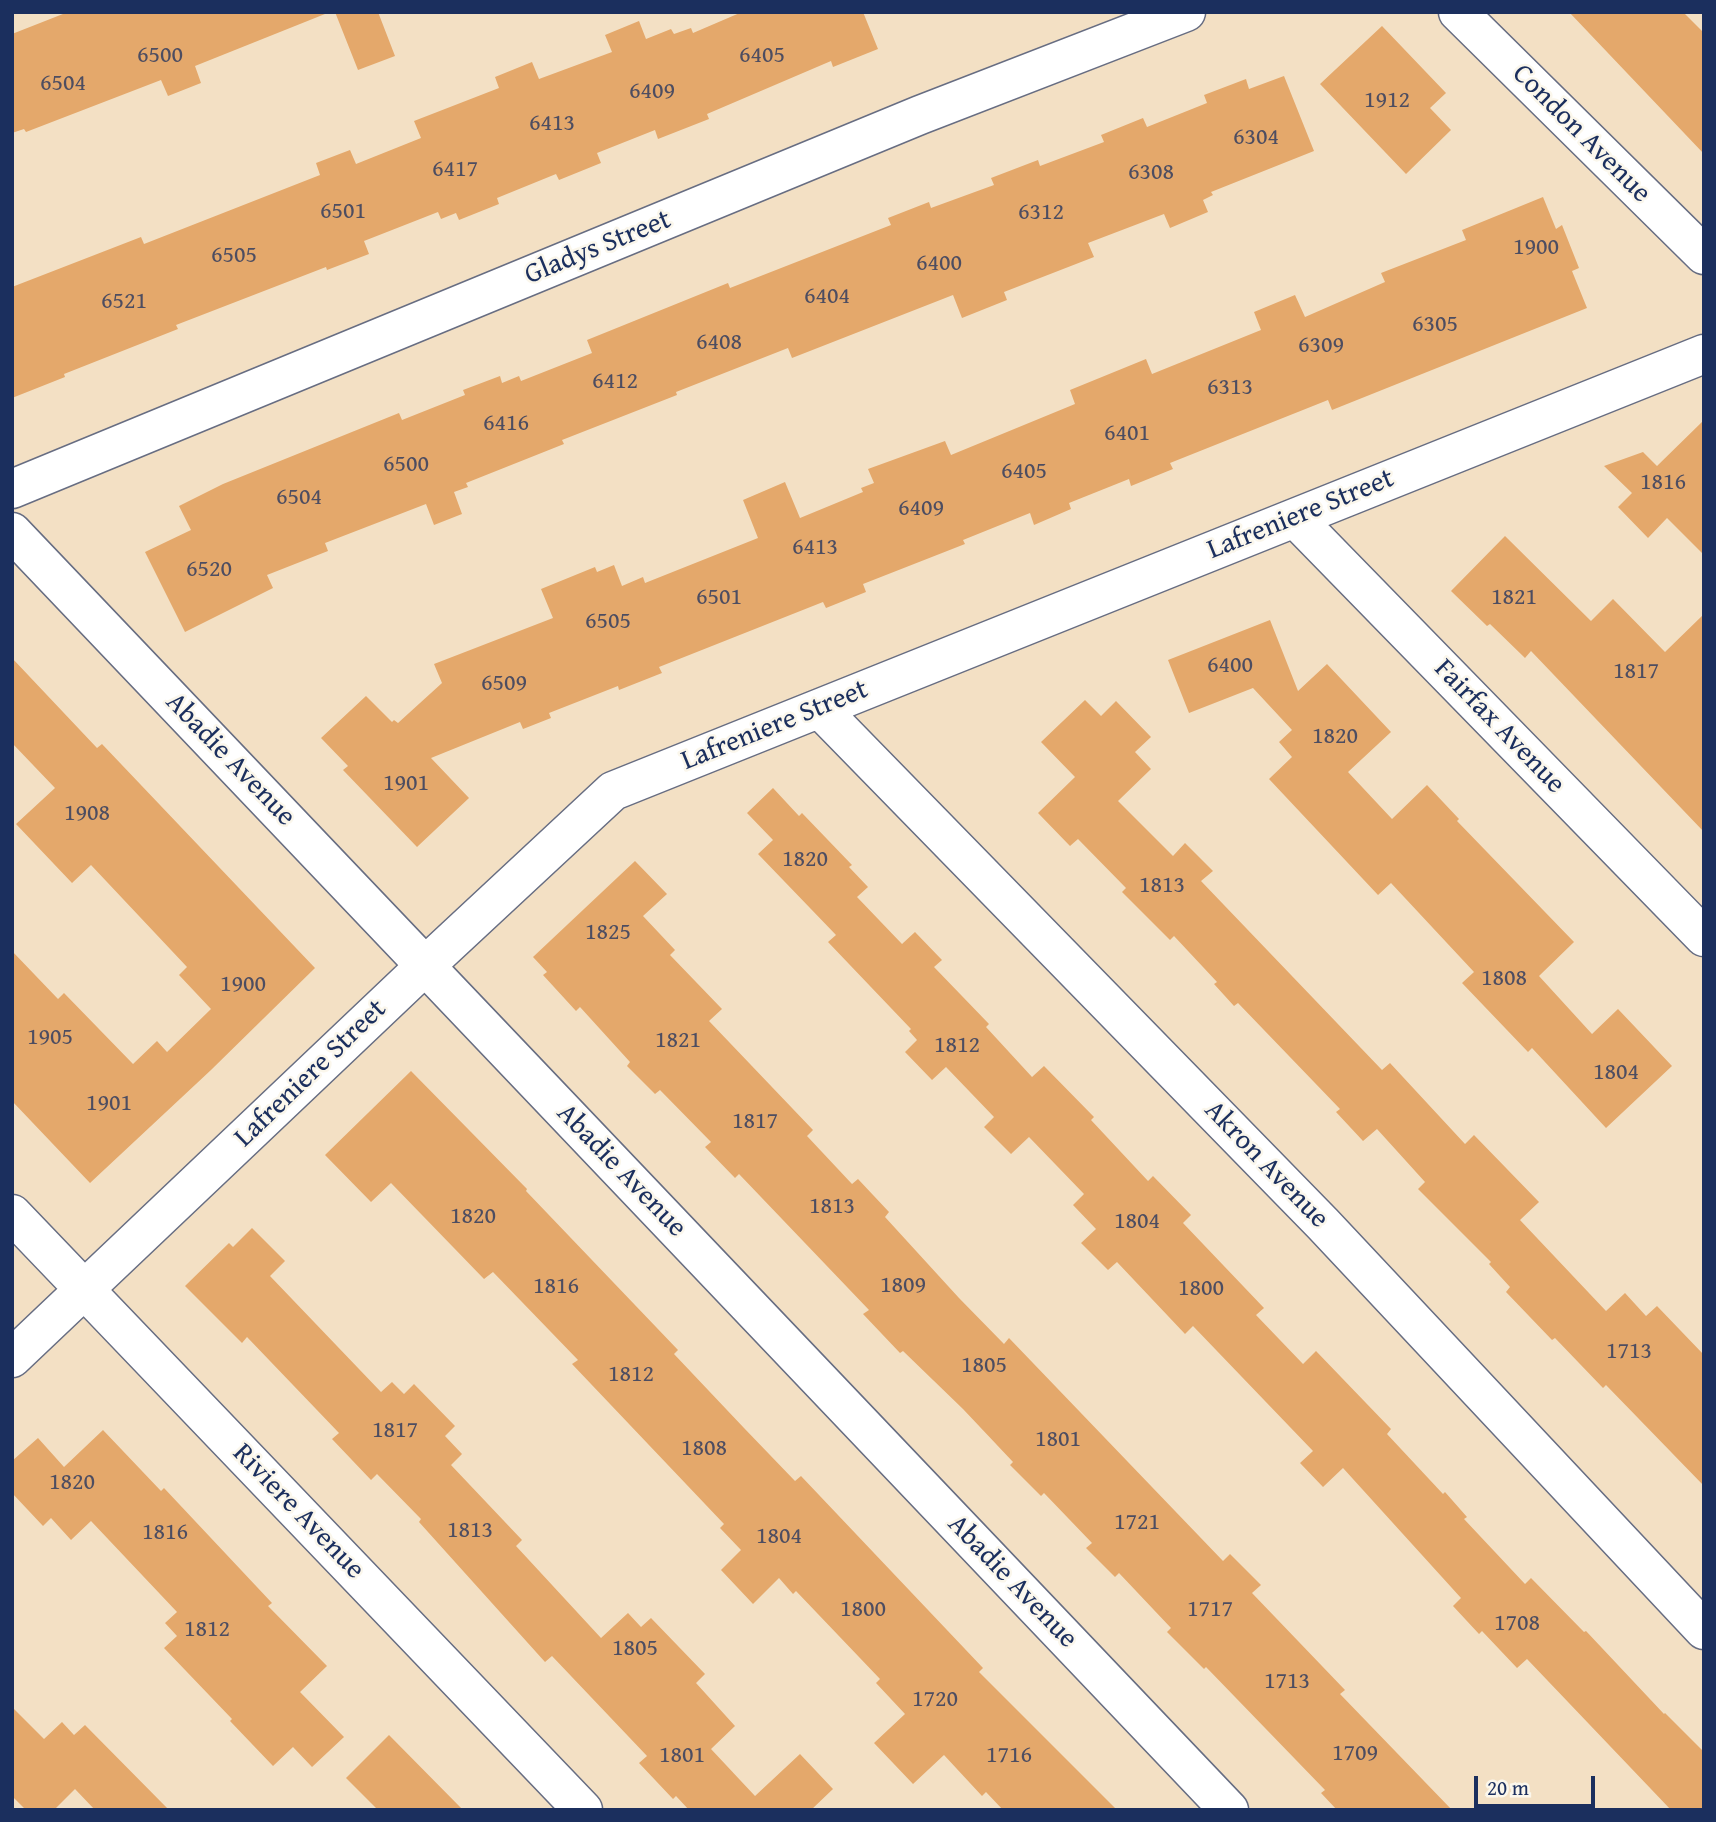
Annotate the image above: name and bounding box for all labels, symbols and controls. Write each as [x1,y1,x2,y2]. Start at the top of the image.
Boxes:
house number: 6500 [137,42,183,70]
house number: 6405 [739,42,785,70]
street label: Condon Avenue [1505,58,1657,210]
house number: 6504 [40,70,86,98]
house number: 6409 [629,78,675,106]
house number: 1912 [1364,87,1410,115]
house number: 6413 [529,110,575,138]
house number: 6304 [1233,124,1279,152]
house number: 6417 [432,156,478,184]
house number: 6308 [1128,159,1174,187]
house number: 6501 [320,198,366,226]
house number: 6312 [1018,199,1064,227]
street label: Gladys Street [520,203,676,293]
house number: 1900 [1513,234,1559,262]
house number: 6505 [211,242,257,270]
house number: 6400 [916,250,962,278]
house number: 6404 [804,283,850,311]
house number: 6521 [101,288,147,316]
house number: 6305 [1412,311,1458,339]
house number: 6408 [696,329,742,357]
house number: 6309 [1298,332,1344,360]
house number: 6412 [592,368,638,396]
house number: 6313 [1207,374,1253,402]
house number: 6416 [483,410,529,438]
house number: 6401 [1104,420,1150,448]
house number: 6500 [383,451,429,479]
house number: 6405 [1001,458,1047,486]
street label: Lafreniere Street [1203,462,1399,568]
house number: 1816 [1640,469,1686,497]
house number: 6504 [276,484,322,512]
house number: 6409 [898,495,944,523]
house number: 6413 [792,534,838,562]
house number: 6520 [186,556,232,584]
house number: 6501 [696,584,742,612]
house number: 1821 [1491,584,1537,612]
house number: 6505 [585,608,631,636]
house number: 6400 [1207,652,1253,680]
street label: Fairfax Avenue [1427,653,1571,801]
house number: 1817 [1613,658,1659,686]
house number: 6509 [481,670,527,698]
street label: Lafreniere Street [677,673,873,779]
street label: Abadie Avenue [158,686,302,834]
house number: 1820 [1312,723,1358,751]
house number: 1901 [383,770,429,798]
house number: 1908 [64,800,110,828]
house number: 1820 [782,846,828,874]
house number: 1813 [1139,872,1185,900]
house number: 1825 [585,919,631,947]
house number: 1808 [1481,965,1527,993]
house number: 1900 [220,971,266,999]
street label: Lafreniere Street [228,993,394,1155]
house number: 1905 [27,1024,73,1052]
house number: 1821 [655,1027,701,1055]
house number: 1812 [934,1032,980,1060]
house number: 1804 [1593,1059,1639,1087]
house number: 1901 [86,1090,132,1118]
street label: Akron Avenue [1197,1094,1335,1236]
street label: Abadie Avenue [549,1097,693,1245]
house number: 1817 [732,1108,778,1136]
house number: 1813 [809,1193,855,1221]
house number: 1820 [450,1203,496,1231]
house number: 1804 [1114,1208,1160,1236]
house number: 1809 [880,1272,926,1300]
house number: 1816 [533,1273,579,1301]
house number: 1800 [1178,1275,1224,1303]
house number: 1713 [1606,1338,1652,1366]
house number: 1805 [961,1352,1007,1380]
house number: 1812 [608,1361,654,1389]
house number: 1817 [372,1417,418,1445]
house number: 1801 [1035,1426,1081,1454]
house number: 1808 [681,1435,727,1463]
street label: Riviere Avenue [225,1437,371,1587]
house number: 1820 [49,1469,95,1497]
street label: Abadie Avenue [940,1508,1084,1656]
house number: 1721 [1114,1509,1160,1537]
house number: 1813 [447,1517,493,1545]
house number: 1816 [142,1519,188,1547]
house number: 1804 [756,1523,802,1551]
house number: 1800 [840,1596,886,1624]
house number: 1717 [1187,1596,1233,1624]
house number: 1708 [1494,1610,1540,1638]
house number: 1812 [184,1616,230,1644]
house number: 1805 [612,1635,658,1663]
house number: 1713 [1264,1668,1310,1696]
house number: 1720 [912,1686,958,1714]
house number: 1709 [1332,1740,1378,1768]
house number: 1801 [659,1742,705,1770]
house number: 1716 [986,1742,1032,1770]
scale bar [1478,1762,1599,1806]
text: 20 m [1487,1772,1529,1803]

